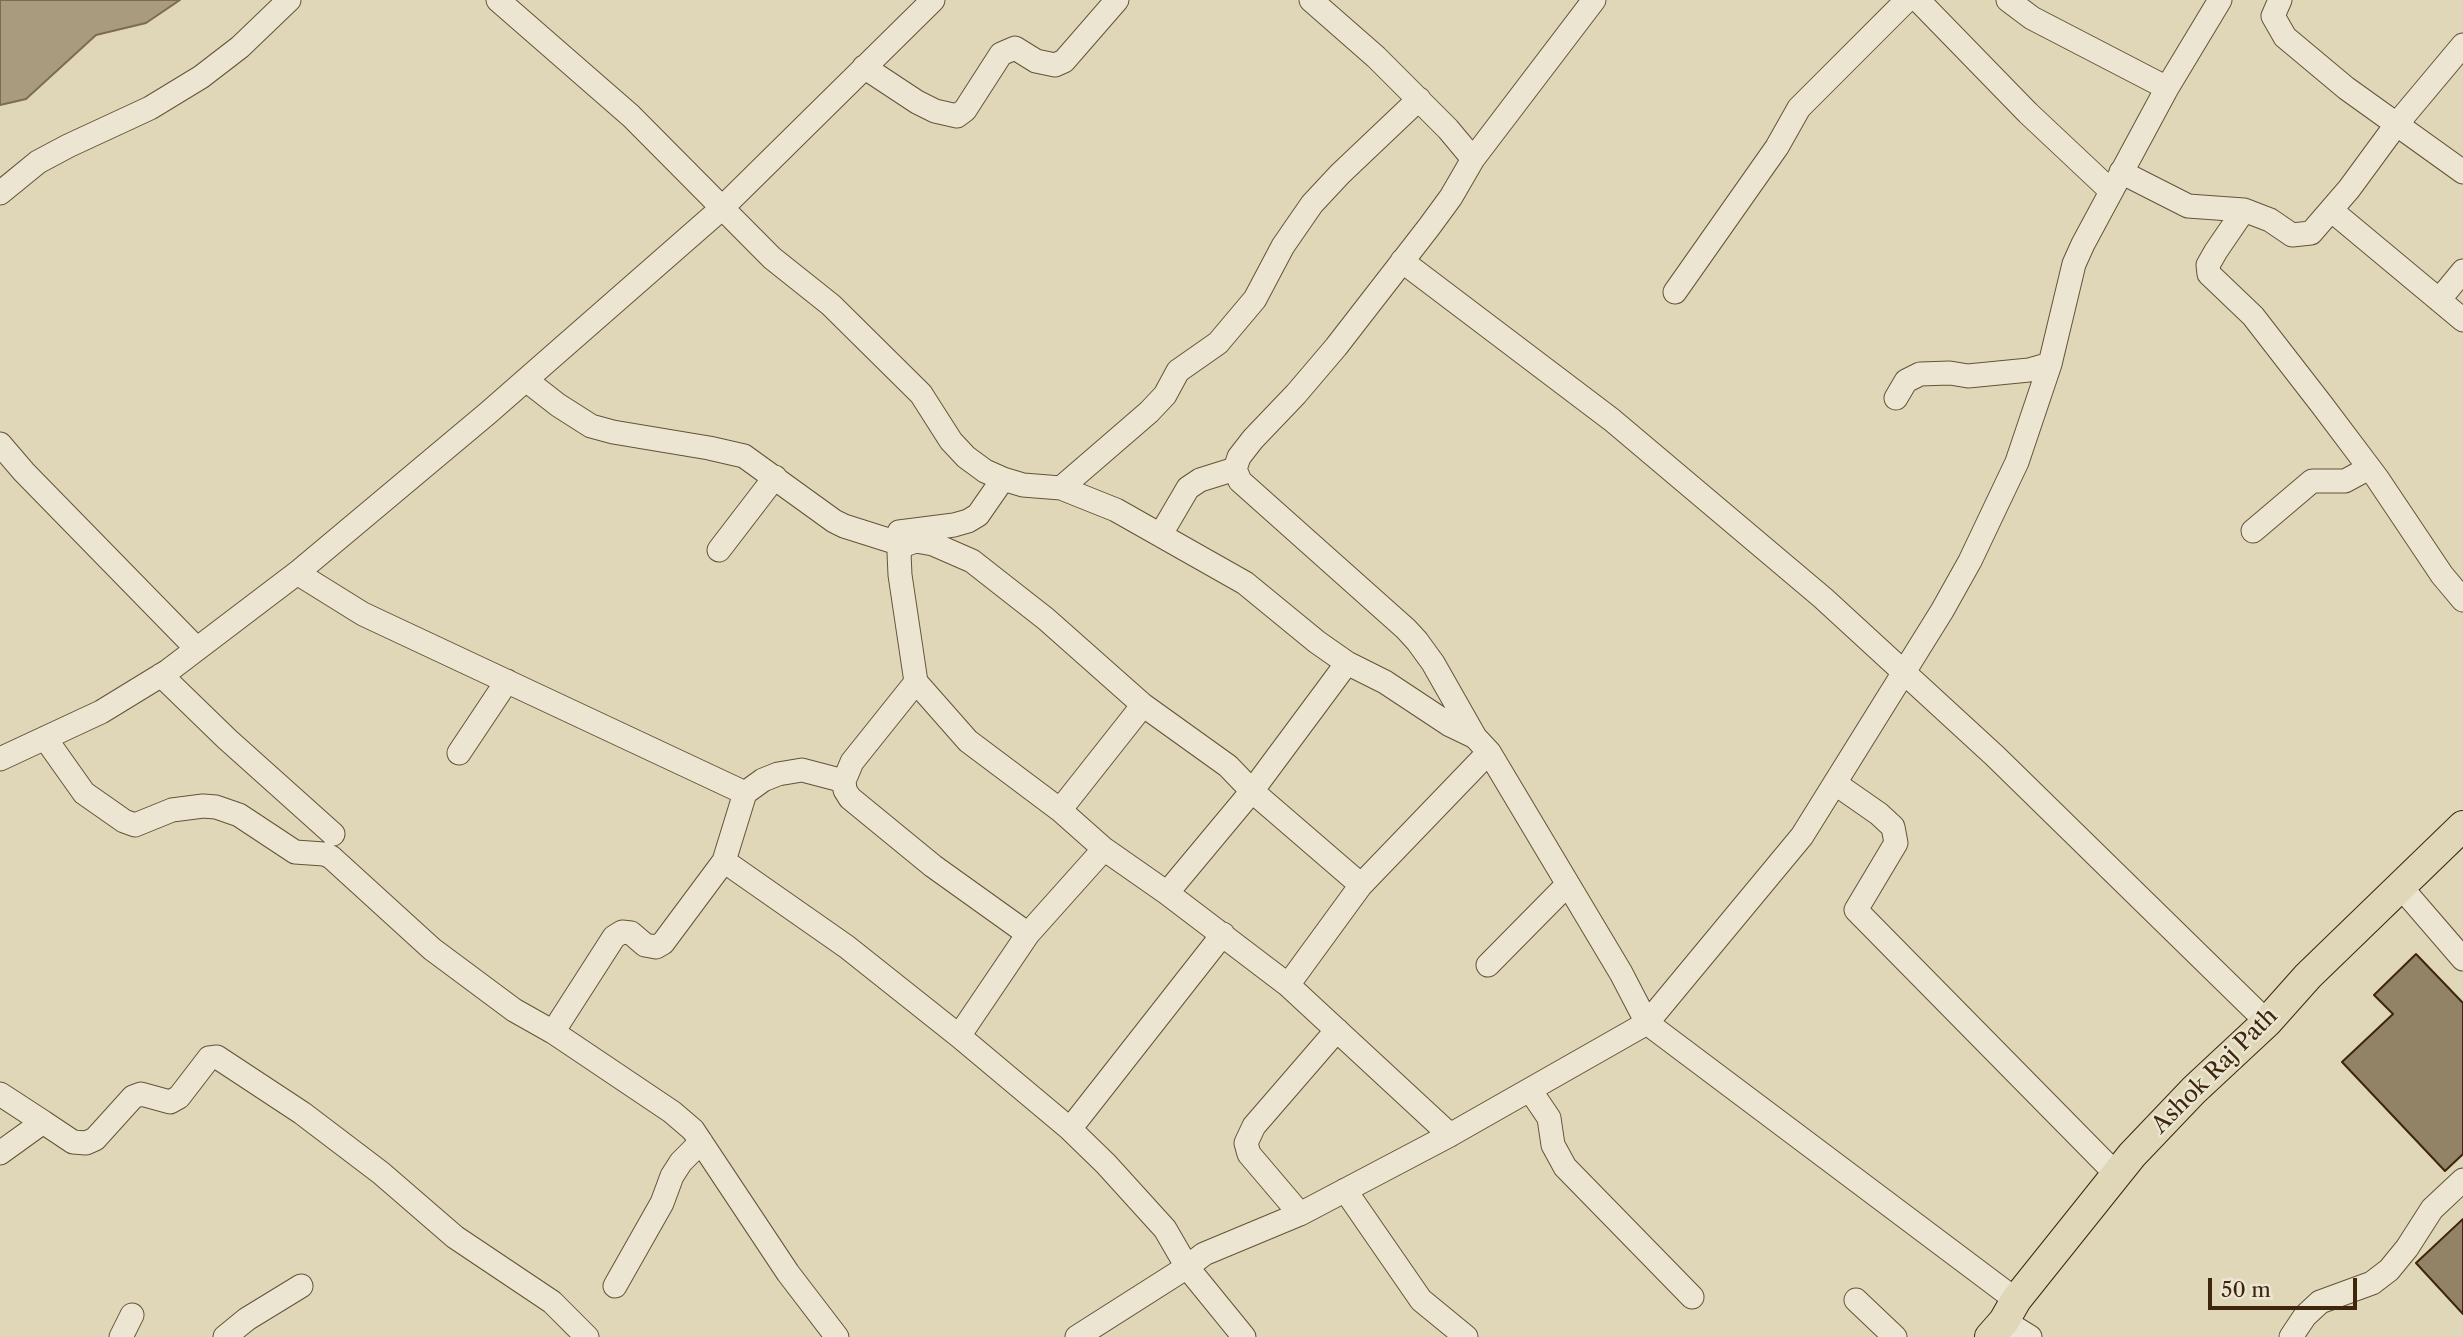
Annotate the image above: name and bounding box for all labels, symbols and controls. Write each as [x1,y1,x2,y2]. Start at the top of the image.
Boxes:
street label: Ashok Raj Path [2147,1003,2283,1139]
scale bar [2211,1264,2360,1308]
text: 50 m [2221,1277,2271,1302]

